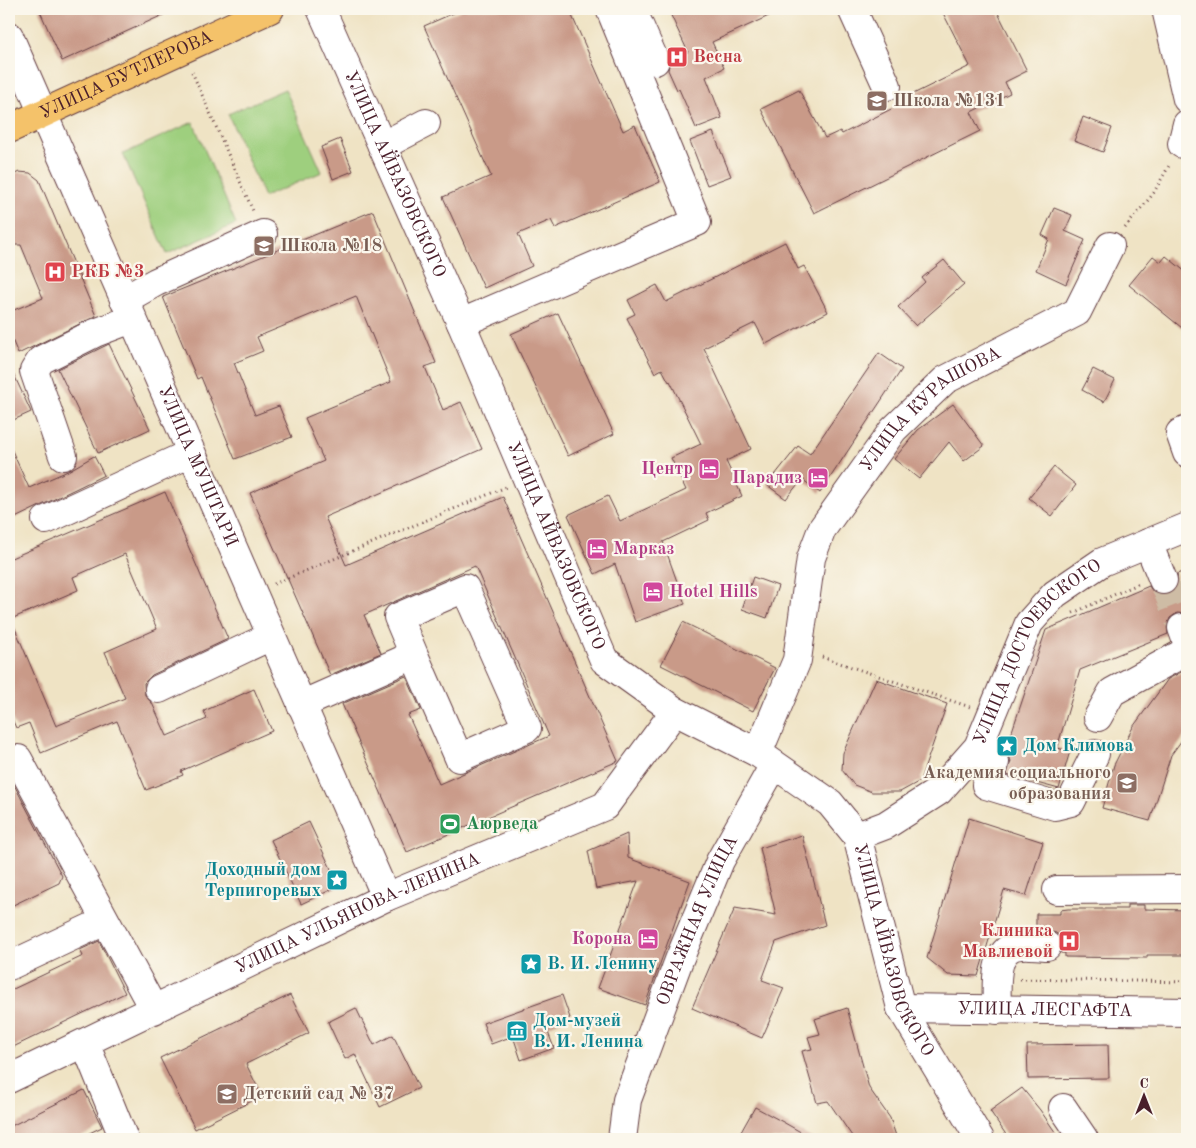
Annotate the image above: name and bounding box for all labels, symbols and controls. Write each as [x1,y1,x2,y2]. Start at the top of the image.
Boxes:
street label: УЛИЦА БУТЛЕРОВА [37,28,216,123]
hospital icon: Весна [665,45,689,69]
place label: Весна [693,48,742,66]
street label: УЛИЦА АЙВАЗОВСКОГО [341,68,449,280]
school or university icon: Школа №131 [865,89,889,113]
place label: Школа №131 [893,92,1006,110]
school or university icon: Школа №18 [252,234,276,258]
place label: Школа №18 [280,237,382,255]
hospital icon: РКБ №3 [43,260,67,284]
place label: РКБ №3 [71,263,144,281]
street label: УЛИЦА КУРАШОВА [857,344,1004,475]
street label: УЛИЦА МУШТАРИ [154,383,241,550]
street label: УЛИЦА АЙВАЗОВСКОГО [504,439,608,653]
hotel icon: Центр [697,457,721,481]
place label: Центр [641,460,693,478]
hotel icon: Парадиз [806,466,830,490]
place label: Парадиз [732,469,802,487]
hotel icon: Марказ [585,537,609,561]
place label: Марказ [613,540,675,558]
street label: УЛИЦА ДОСТОЕВСКОГО [971,556,1105,747]
hotel icon: Hotel Hills [641,580,665,604]
place label: Hotel Hills [669,583,758,601]
place icon: Дом Климова [995,734,1019,758]
place label: Дом Климова [1023,737,1134,755]
place label: Академия социального образования [923,764,1111,803]
school or university icon: Академия социального образования [1115,771,1139,795]
sports icon: Аюрведа [438,812,462,836]
place label: Аюрведа [466,815,538,833]
street label: ОВРАЖНАЯ УЛИЦА [654,832,741,1008]
street label: УЛИЦА АЙВАЗОВСКОГО [850,842,937,1060]
street label: УЛИЦА УЛЬЯНОВА-ЛЕНИНА [232,850,483,977]
place label: Доходный дом Терпигоревых [205,861,321,900]
place icon: Доходный дом Терпигоревых [325,868,349,892]
place label: Клиника Мавлиевой [962,922,1053,961]
hotel icon: Корона [636,927,660,951]
hospital icon: Клиника Мавлиевой [1057,929,1081,953]
place label: Корона [571,930,632,948]
place icon: В. И. Ленину [519,952,543,976]
place label: В. И. Ленину [547,955,657,973]
street label: УЛИЦА ЛЕСГАФТА [957,1000,1133,1020]
place label: Дом-музей В. И. Ленина [533,1012,643,1051]
museum icon: Дом-музей В. И. Ленина [505,1019,529,1043]
north arrow [1118,1070,1168,1120]
text: С [1139,1077,1149,1091]
school or university icon: Детский сад № 37 [215,1082,239,1106]
place label: Детский сад № 37 [243,1085,394,1103]

